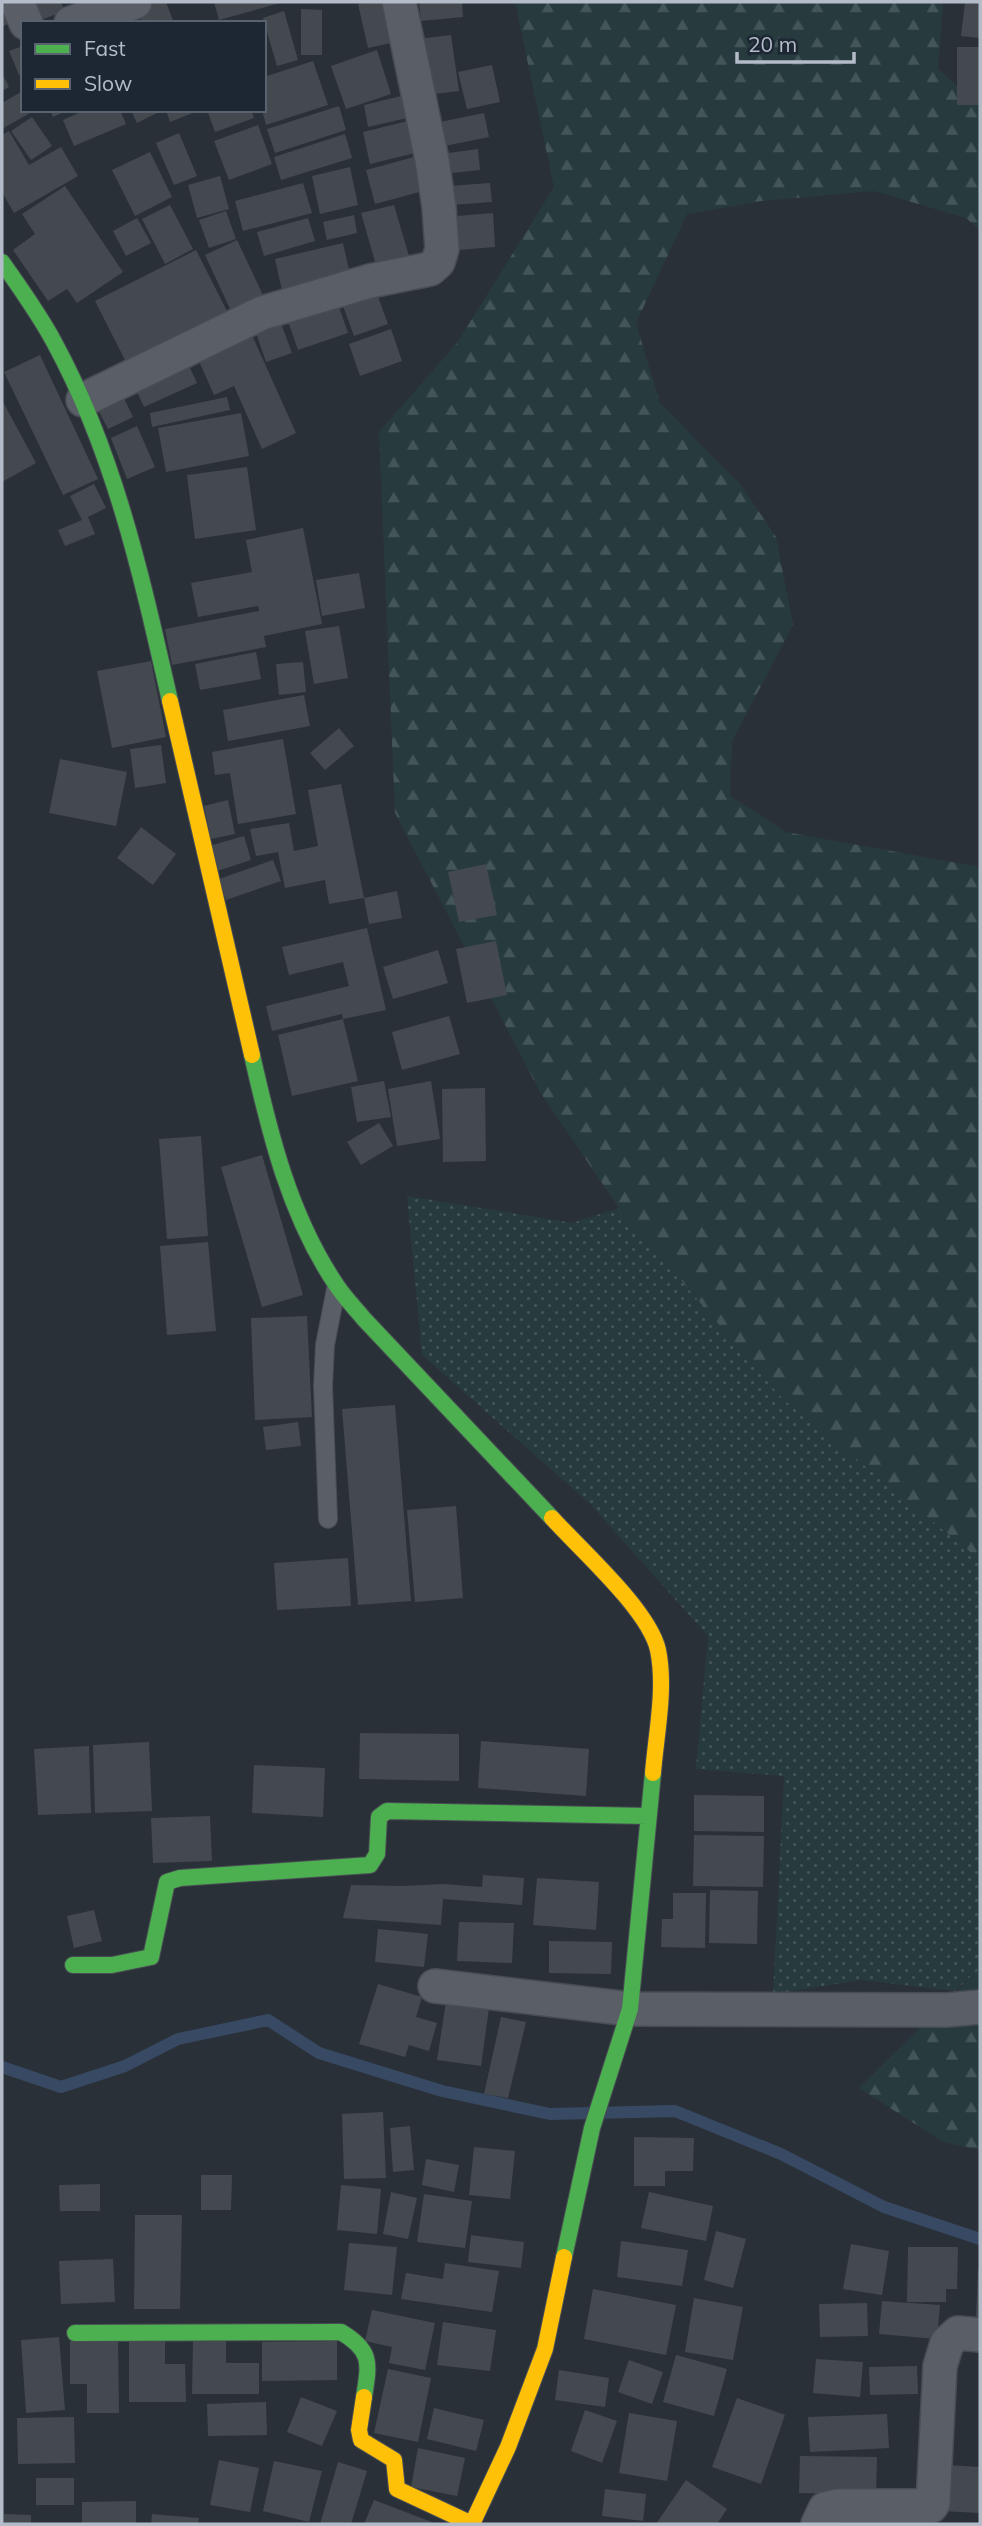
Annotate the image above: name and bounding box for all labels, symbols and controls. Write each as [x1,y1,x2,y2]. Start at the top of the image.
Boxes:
legend [21,21,266,112]
scale bar [737,21,854,65]
text: 20 m [748,31,797,57]
text: Fast [84,35,126,61]
text: Slow [84,70,132,96]

